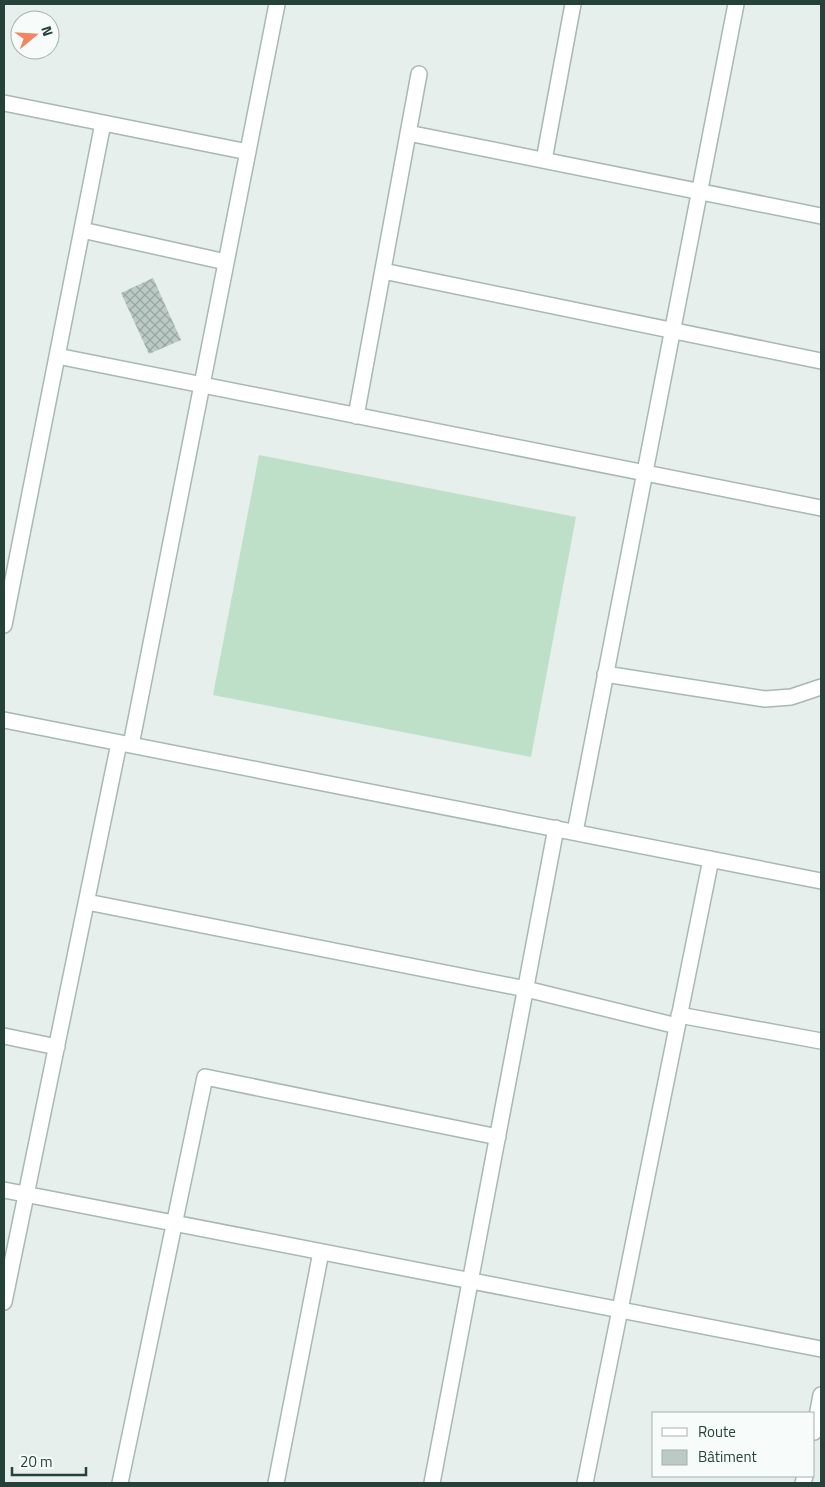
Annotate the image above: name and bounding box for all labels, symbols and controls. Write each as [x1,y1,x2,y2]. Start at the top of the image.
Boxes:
north arrow [10,10,60,60]
text: N [36,23,59,39]
legend [652,1412,815,1477]
text: Route [698,1420,736,1443]
scale bar [12,1444,86,1476]
text: Bâtiment [698,1445,757,1468]
text: 20 m [20,1450,53,1473]

